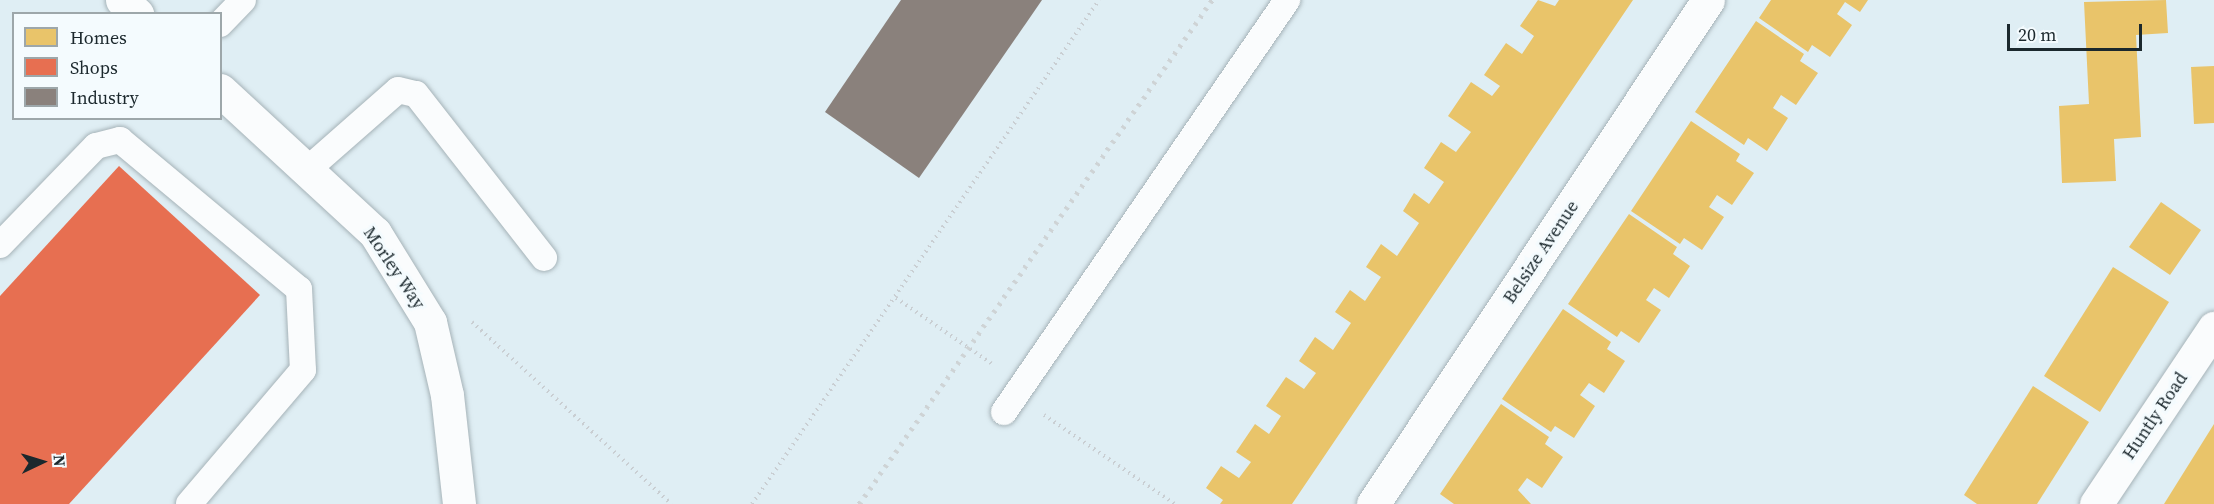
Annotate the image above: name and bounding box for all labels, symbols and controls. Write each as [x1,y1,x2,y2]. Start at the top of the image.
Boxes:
legend [12,12,222,120]
scale bar [2010,12,2145,50]
text: 20 m [2018,22,2056,47]
text: Homes [70,25,127,50]
text: Shops [70,55,118,80]
text: Industry [70,85,139,110]
street label: Belsize Avenue [1499,196,1583,308]
street label: Morley Way [358,222,430,314]
street label: Huntly Road [2118,368,2192,464]
north arrow [12,432,72,492]
text: N [49,454,71,467]

